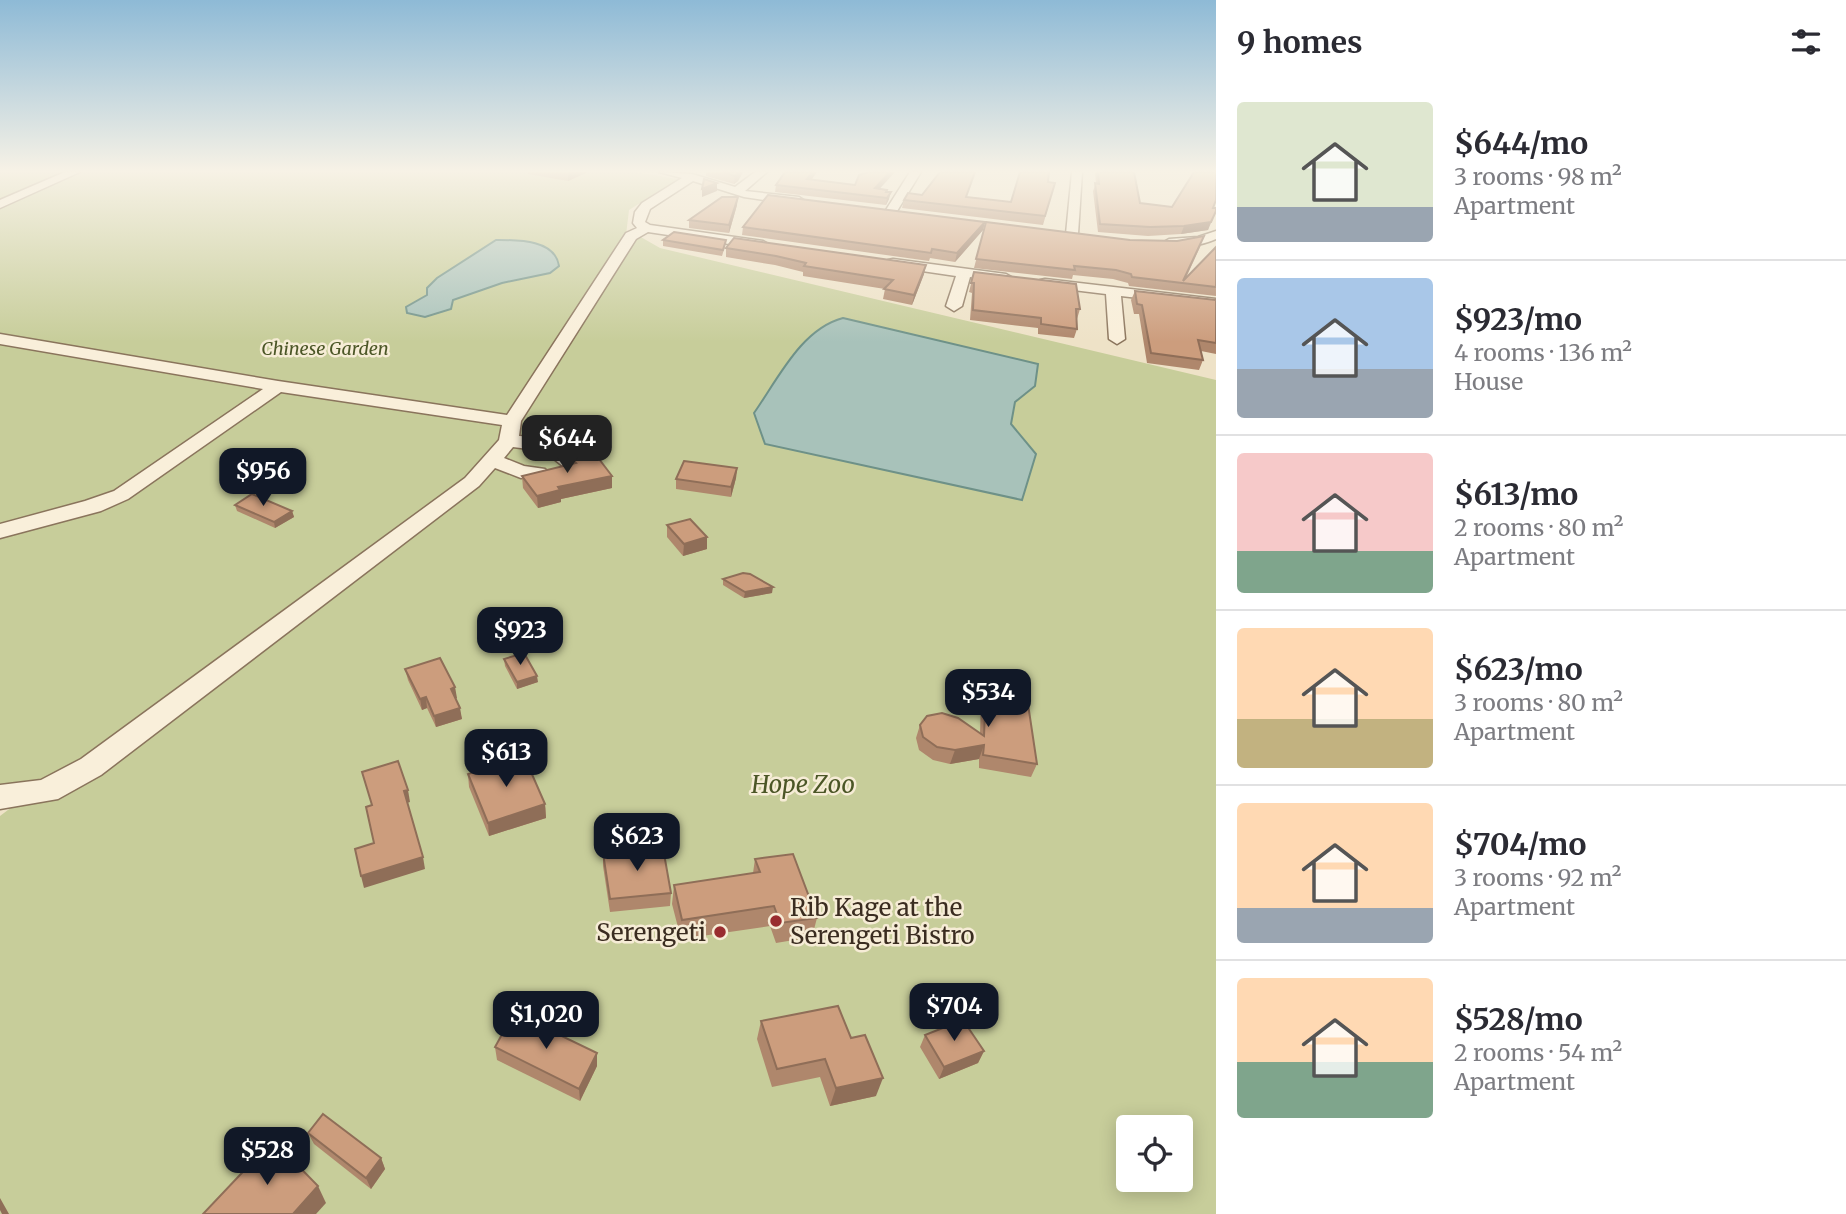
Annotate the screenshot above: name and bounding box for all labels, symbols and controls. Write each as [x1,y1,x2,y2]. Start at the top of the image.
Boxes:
text: 9 homes [1237,23,1363,61]
icon: filters [1787,23,1825,61]
text: $644/mo [1454,124,1588,162]
icon: home [1293,130,1377,214]
text: 3 rooms · 98 m² [1454,162,1622,191]
text: Apartment [1454,191,1575,220]
text: $923/mo [1454,300,1582,338]
icon: home [1293,306,1377,390]
park label: Chinese Garden [261,337,389,360]
text: 4 rooms · 136 m² [1454,338,1632,367]
text: House [1454,367,1523,396]
pin: $644 [526,416,608,475]
text: $644 [538,423,596,452]
pin: $956 [222,448,304,508]
text: $956 [235,456,291,485]
text: $613/mo [1454,475,1578,513]
icon: home [1293,481,1377,565]
text: 2 rooms · 80 m² [1454,513,1623,542]
text: Apartment [1454,542,1575,571]
pin: $923 [479,608,561,667]
text: $923 [493,615,547,644]
text: $623/mo [1454,650,1583,688]
icon: home [1293,656,1377,740]
pin: $534 [947,670,1029,729]
text: $534 [961,677,1015,706]
text: 3 rooms · 80 m² [1454,688,1623,717]
text: Apartment [1454,717,1575,746]
pin: $613 [465,730,547,789]
text: $613 [480,737,532,766]
park label: Hope Zoo [750,769,855,800]
pin: $623 [596,814,678,873]
text: $623 [610,821,664,850]
text: $704/mo [1454,825,1586,863]
icon: home [1293,831,1377,915]
text: 3 rooms · 92 m² [1454,863,1621,892]
place label: Rib Kage at the Serengeti Bistro [790,892,975,951]
text: Apartment [1454,892,1575,921]
marker: Rib Kage at the Serengeti Bistro [768,913,784,929]
place label: Serengeti [596,917,706,948]
marker: Serengeti [712,924,728,940]
pin: $704 [913,984,995,1043]
text: $704 [926,991,982,1020]
pin: $1,020 [489,992,603,1051]
text: $1,020 [509,999,583,1028]
text: $528/mo [1454,1000,1583,1038]
icon: home [1293,1006,1377,1090]
text: 2 rooms · 54 m² [1454,1038,1622,1067]
text: Apartment [1454,1067,1575,1096]
map controls [1116,1115,1193,1192]
button: locate [1116,1115,1193,1192]
pin: $528 [226,1128,308,1187]
text: $528 [240,1135,294,1164]

